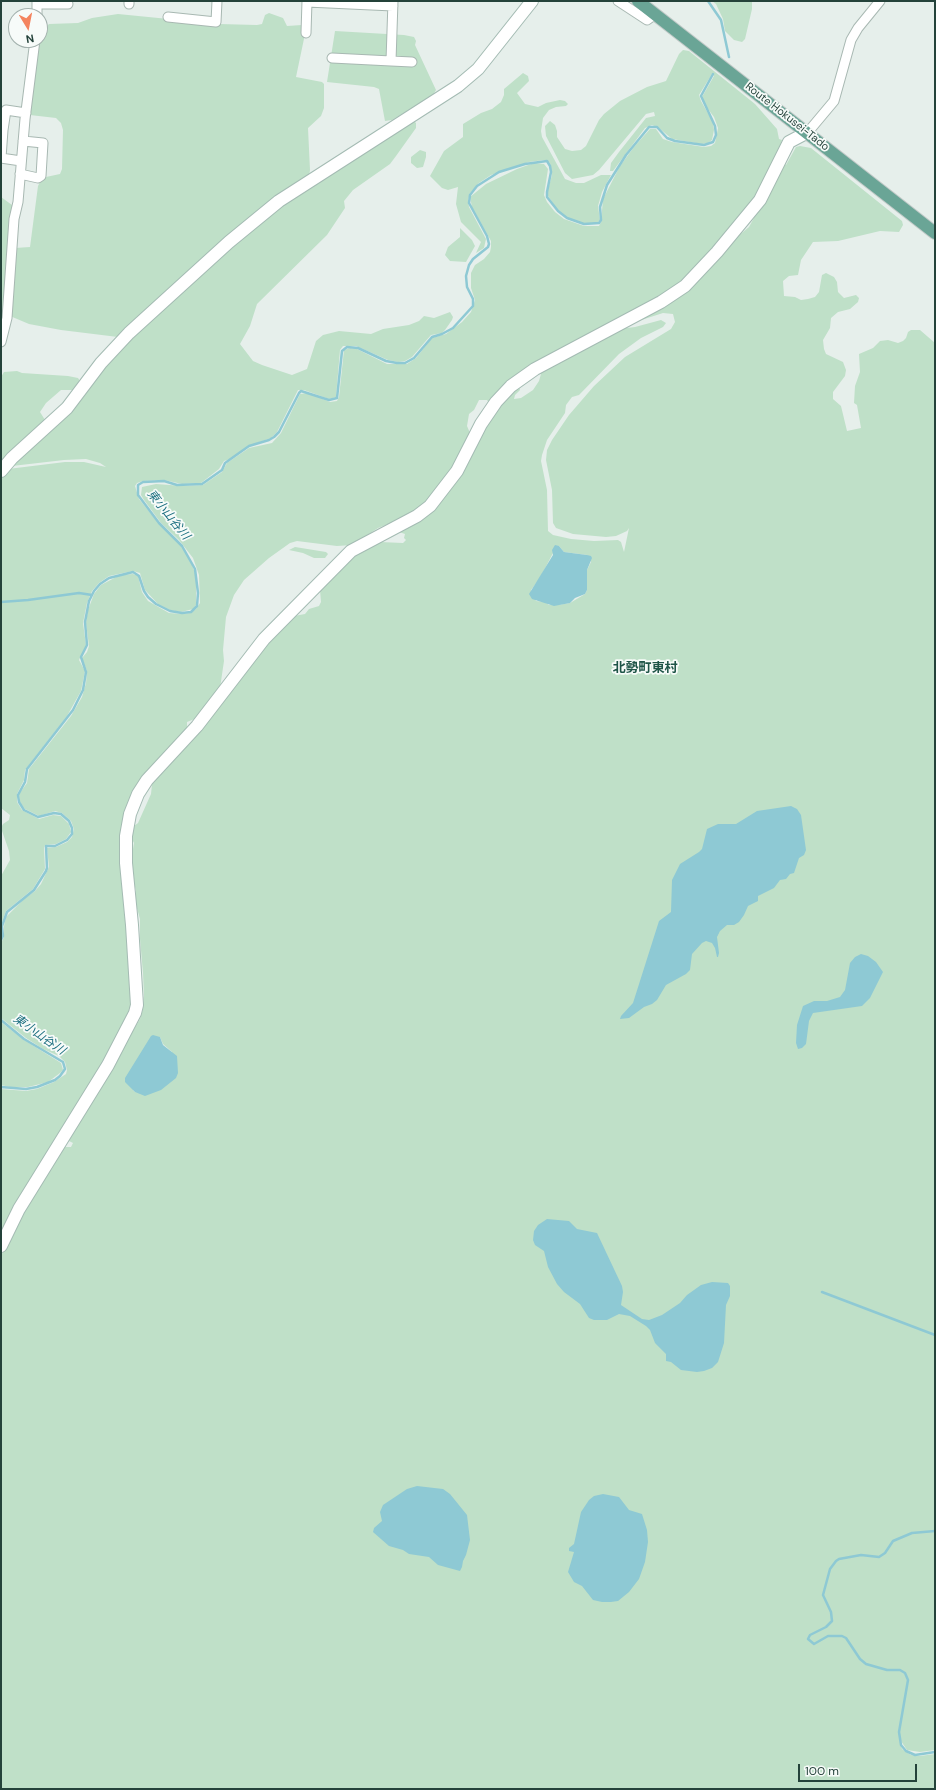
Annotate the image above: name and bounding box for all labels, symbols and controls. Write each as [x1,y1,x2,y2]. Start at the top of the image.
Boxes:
north arrow [8,8,48,48]
text: N [25,31,35,46]
street label: Route Hokusei-Tado [742,80,832,154]
water label: 東小山谷川 [144,487,192,543]
district label: 北勢町東村 [613,661,677,677]
water label: 東小山谷川 [10,1012,68,1058]
scale bar [800,1756,919,1782]
text: 100 m [805,1763,839,1779]

